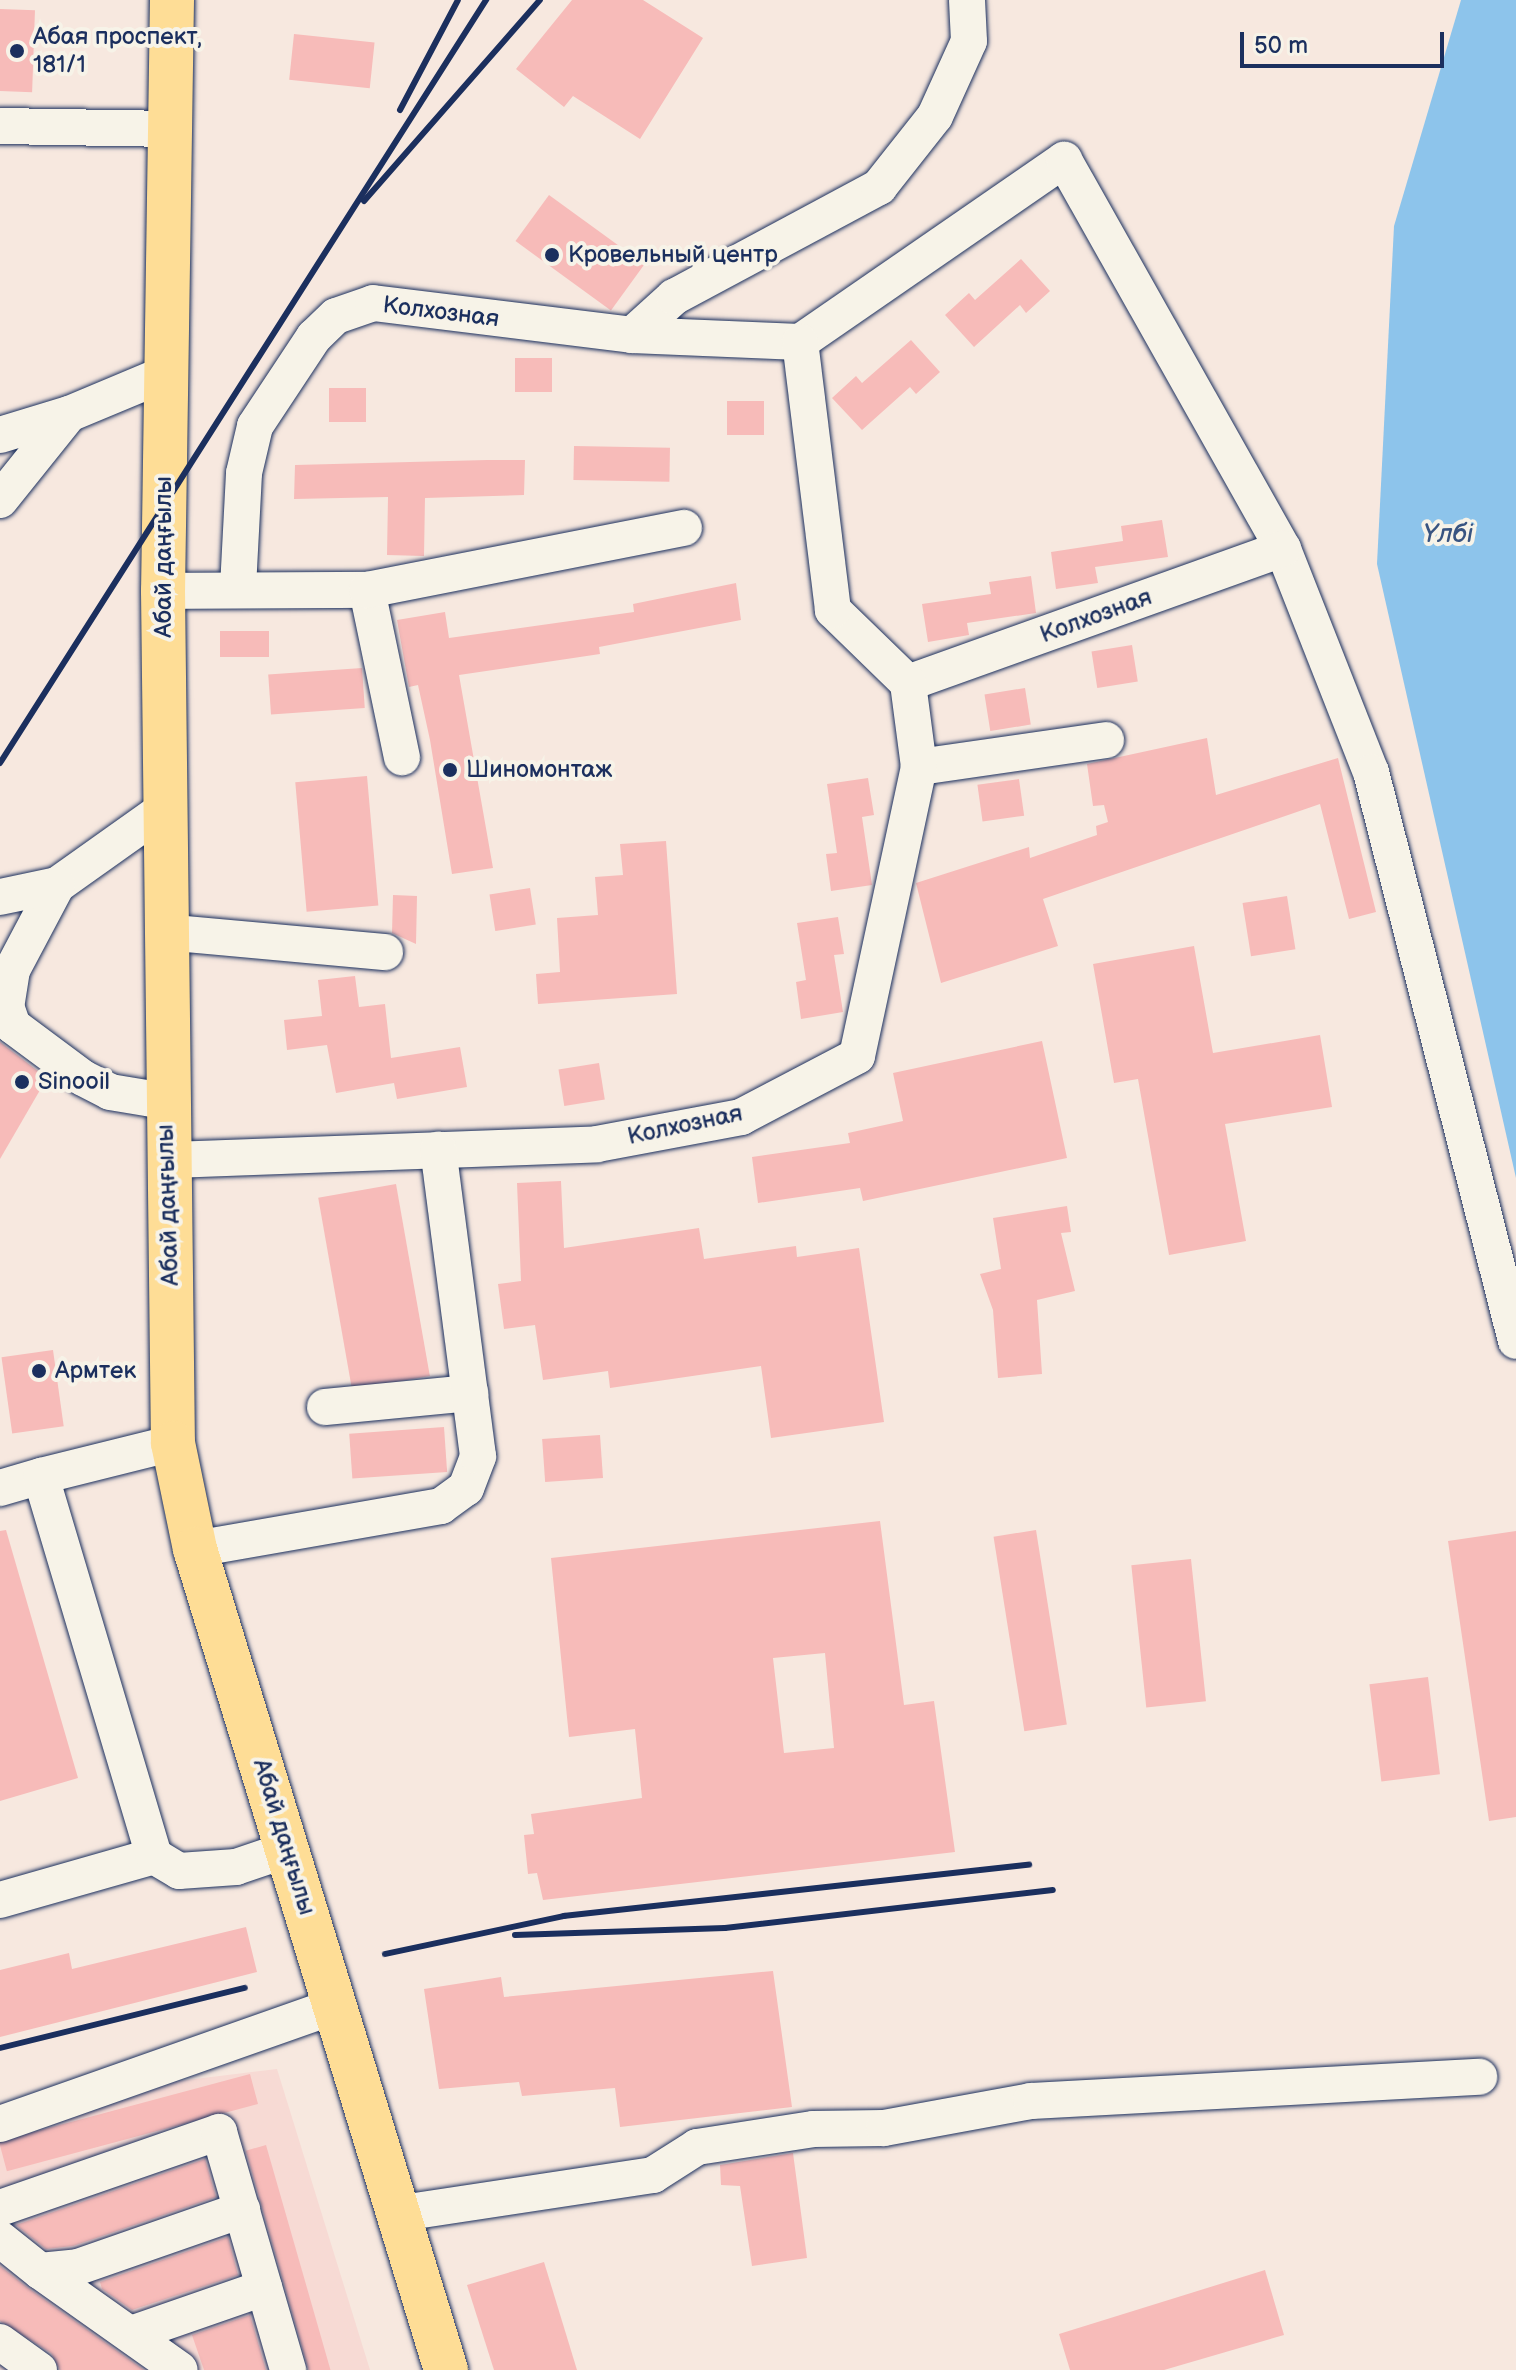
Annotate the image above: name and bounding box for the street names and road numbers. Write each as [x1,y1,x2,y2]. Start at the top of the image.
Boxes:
street label: Колхозная [381,291,501,333]
street label: Абай даңғылы [150,476,178,638]
street label: Колхозная [1036,582,1156,650]
street label: Колхозная [625,1099,745,1151]
street label: Абай даңғылы [151,1124,185,1286]
street label: Абай даңғылы [247,1756,321,1918]

